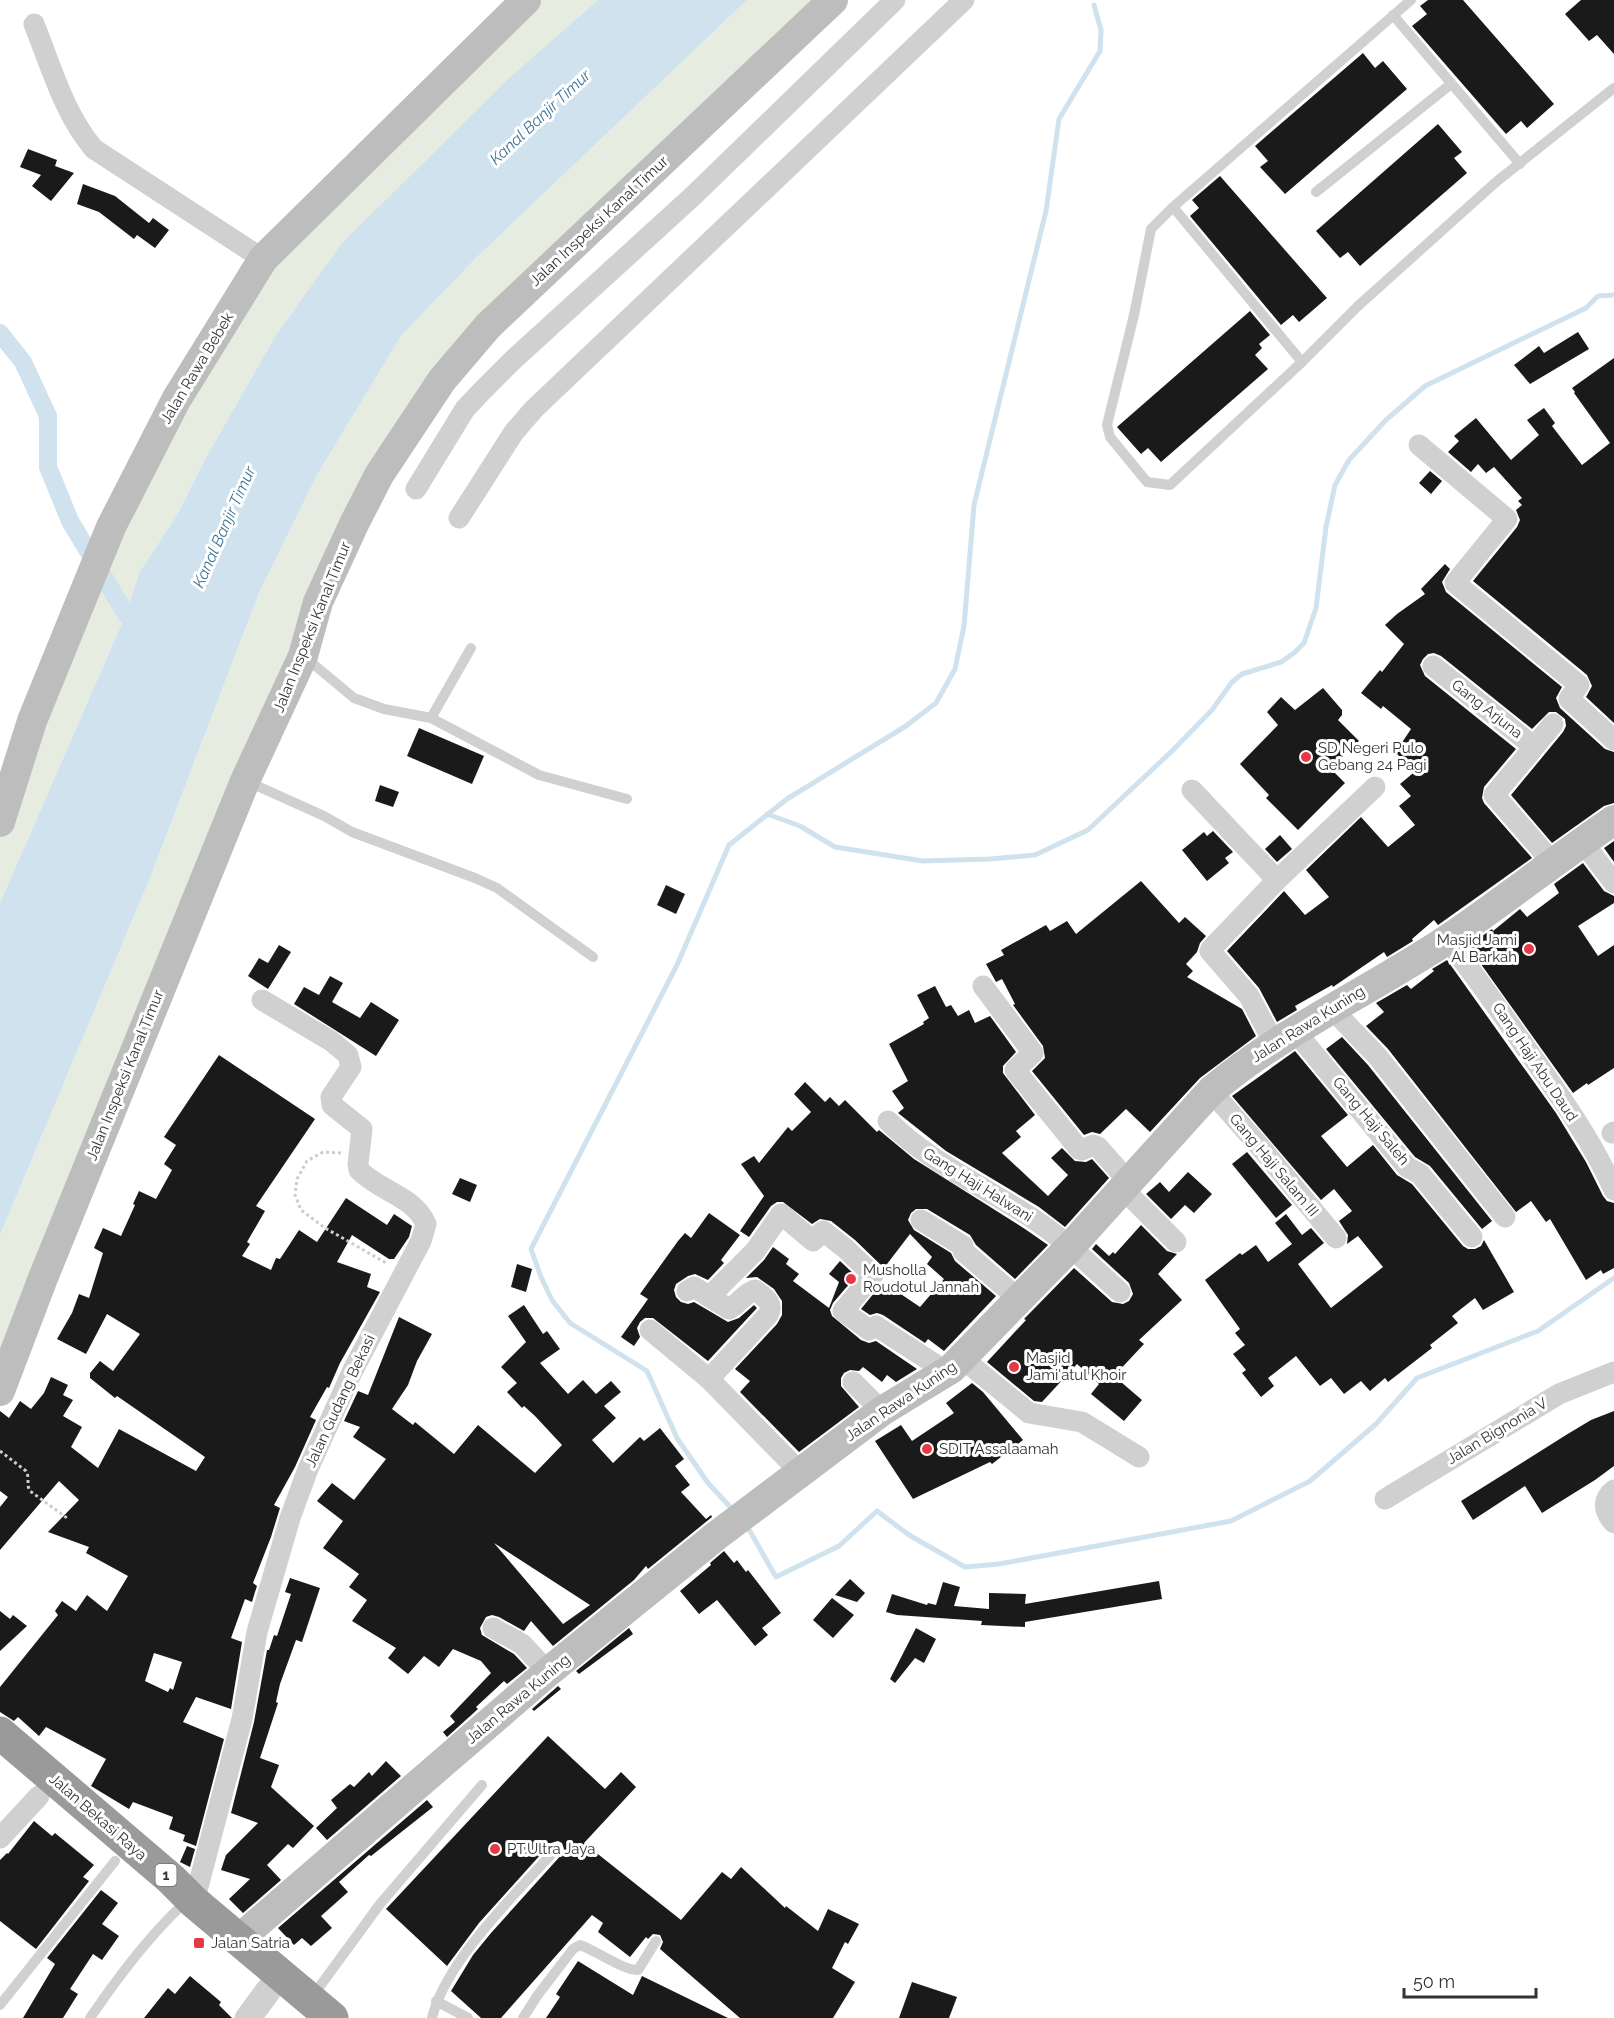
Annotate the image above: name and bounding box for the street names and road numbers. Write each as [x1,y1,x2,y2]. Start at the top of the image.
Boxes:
street label: Jalan Inspeksi Kanal Timur [526,152,672,290]
street label: Jalan Rawa Bebek [157,309,237,427]
street label: Jalan Inspeksi Kanal Timur [270,538,355,715]
street label: Gang Arjuna [1448,676,1526,742]
street label: Jalan Rawa Kuning [1248,982,1368,1066]
street label: Jalan Inspeksi Kanal Timur [83,986,168,1163]
street label: Gang Haji Abu Daud [1489,999,1581,1125]
street label: Gang Haji Saleh [1329,1073,1413,1169]
street label: Gang Haji Salam III [1226,1110,1322,1220]
street label: Gang Haji Halwani [920,1144,1036,1226]
street label: Jalan Gudang Bekasi [301,1332,379,1470]
street label: Jalan Rawa Kuning [842,1357,960,1445]
street label: Jalan Bignonia V [1444,1394,1550,1468]
street label: Jalan Rawa Kuning [462,1650,574,1748]
street label: Jalan Bekasi Raya [46,1770,150,1864]
road number: 1 [156,1864,176,1886]

